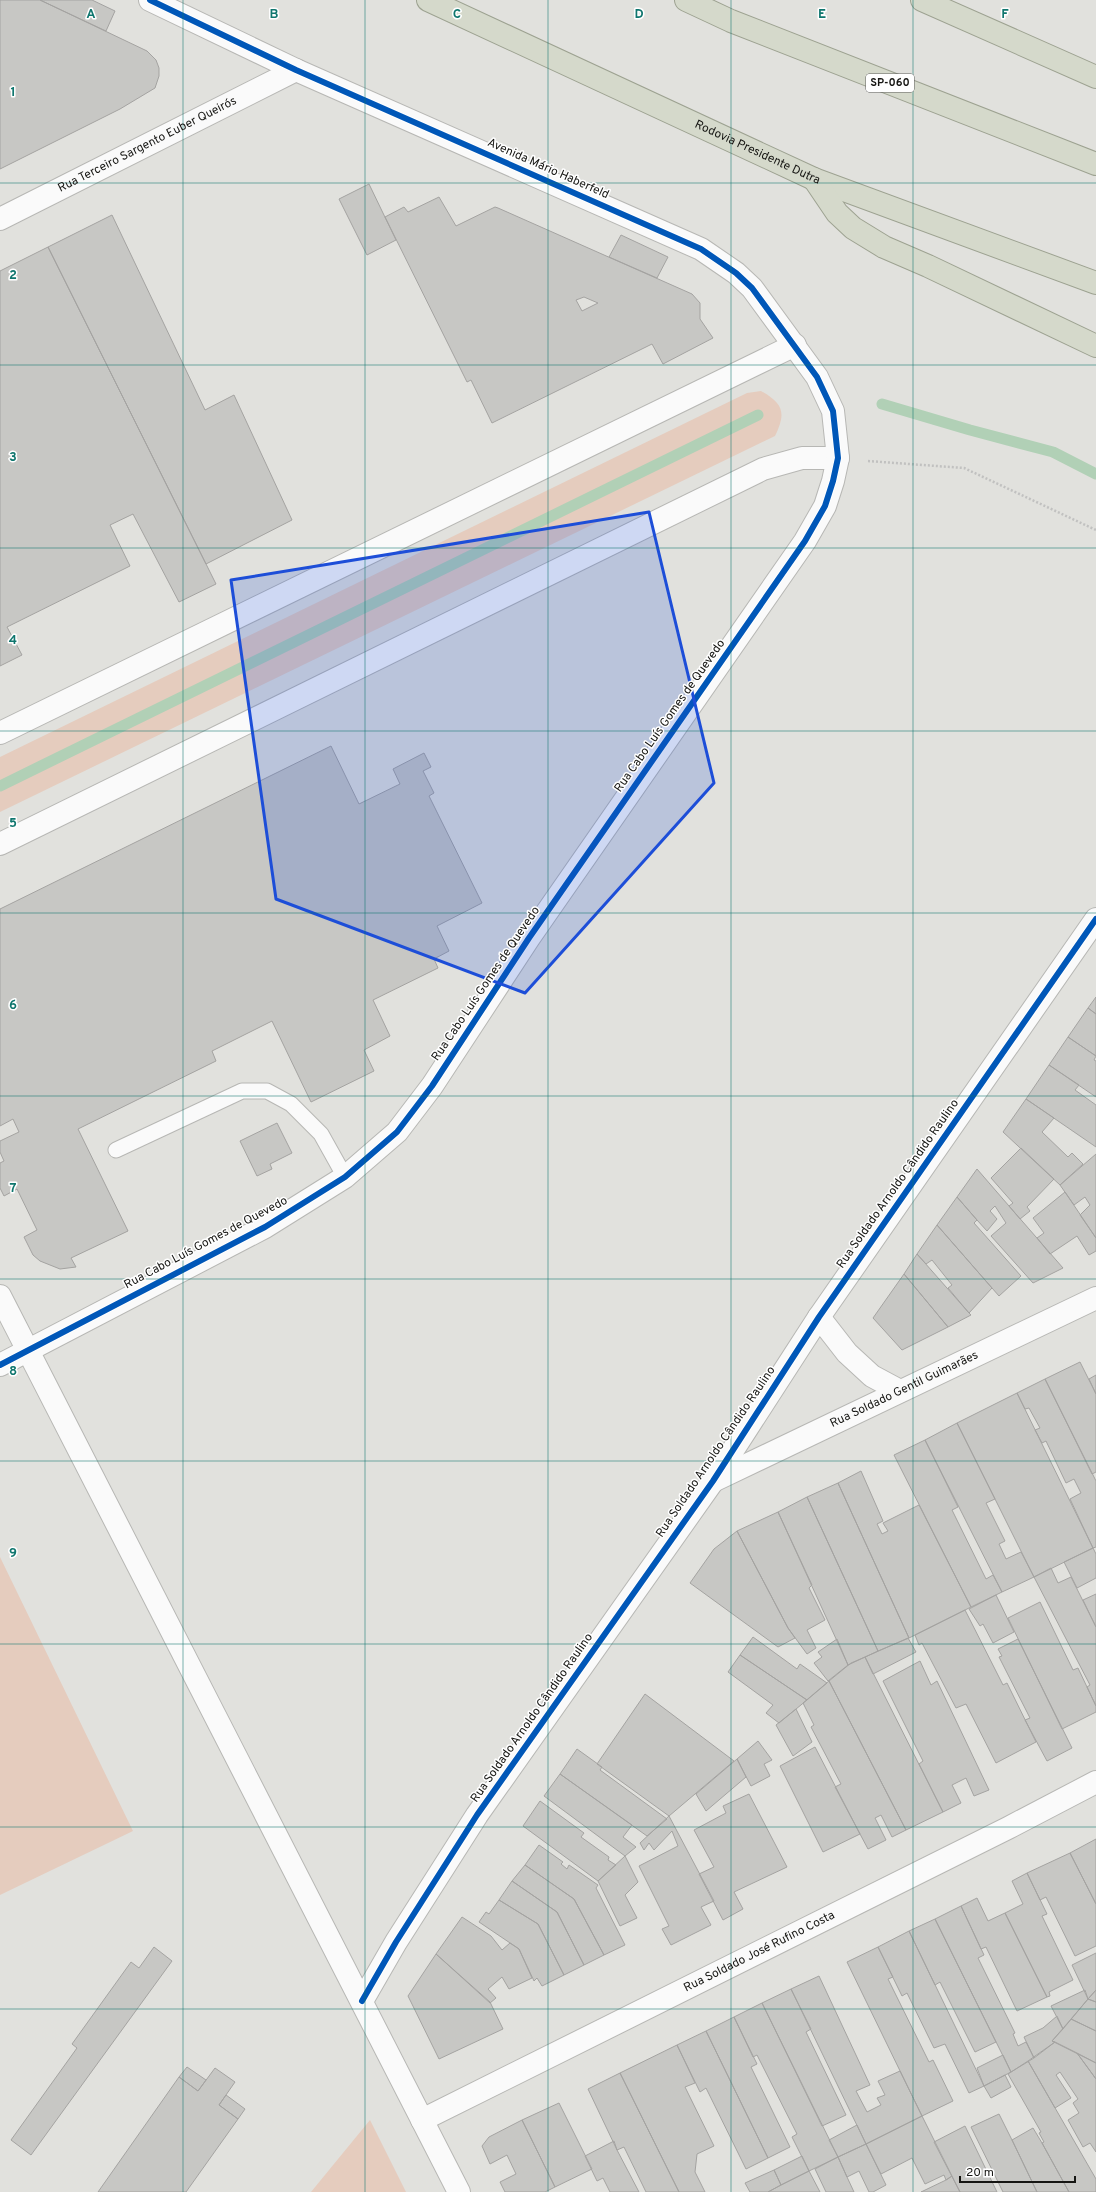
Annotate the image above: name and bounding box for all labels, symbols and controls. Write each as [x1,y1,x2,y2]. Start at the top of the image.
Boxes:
text: A [86,7,96,23]
text: B [270,7,279,23]
text: C [453,7,461,23]
text: D [634,7,644,23]
text: E [818,7,826,23]
text: F [1001,7,1009,23]
road number: SP-060 [866,74,914,92]
text: 1 [10,85,16,101]
street label: Rua Terceiro Sargento Euber Queirós [55,93,240,197]
street label: Rodovia Presidente Dutra [692,117,822,189]
street label: Avenida Mário Haberfeld [485,135,611,203]
text: 2 [9,268,17,284]
text: 3 [9,450,17,466]
text: 4 [9,633,17,649]
street label: Rua Cabo Luís Gomes de Quevedo [611,636,729,796]
text: 5 [9,816,17,832]
street label: Rua Cabo Luís Gomes de Quevedo [428,903,544,1064]
text: 6 [9,998,17,1014]
street label: Rua Soldado Arnoldo Cândido Raulino [833,1096,963,1272]
text: 7 [10,1181,17,1197]
street label: Rua Cabo Luís Gomes de Quevedo [121,1193,291,1293]
street label: Rua Soldado Gentil Guimarães [828,1347,981,1432]
street label: Rua Soldado Arnoldo Cândido Raulino [653,1363,780,1541]
text: 8 [9,1364,17,1380]
text: 9 [9,1546,17,1562]
street label: Rua Soldado Arnoldo Cândido Raulino [467,1630,597,1806]
street label: Rua Soldado José Rufino Costa [681,1907,838,1996]
scale bar [960,2158,1075,2184]
text: 20 m [966,2165,994,2181]

